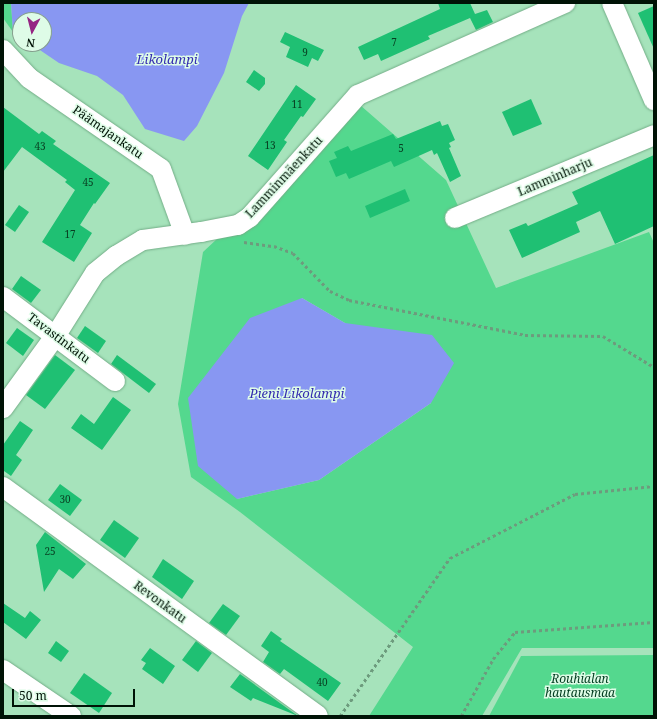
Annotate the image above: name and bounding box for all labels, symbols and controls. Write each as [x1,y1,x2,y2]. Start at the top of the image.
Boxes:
north arrow [12,12,52,52]
text: N [25,35,36,51]
house number: 7 [391,37,397,49]
house number: 9 [302,47,308,59]
water label: Likolampi [136,51,198,67]
house number: 11 [291,99,303,111]
street label: Päämajankatu [70,102,146,162]
street label: Lamminmäenkatu [242,133,326,221]
house number: 13 [264,140,276,152]
house number: 43 [34,141,46,153]
house number: 5 [398,143,404,155]
street label: Lamminharju [515,155,595,199]
house number: 45 [82,177,94,189]
house number: 17 [64,229,76,241]
street label: Tavastinkatu [25,310,93,366]
water label: Pieni Likolampi [250,385,344,401]
house number: 30 [59,494,71,506]
house number: 25 [44,546,56,558]
street label: Revonkatu [131,578,189,626]
park label: Rouhialan hautausmaa [545,672,615,700]
house number: 40 [316,677,328,689]
scale bar [14,681,137,707]
text: 50 m [19,687,47,704]

